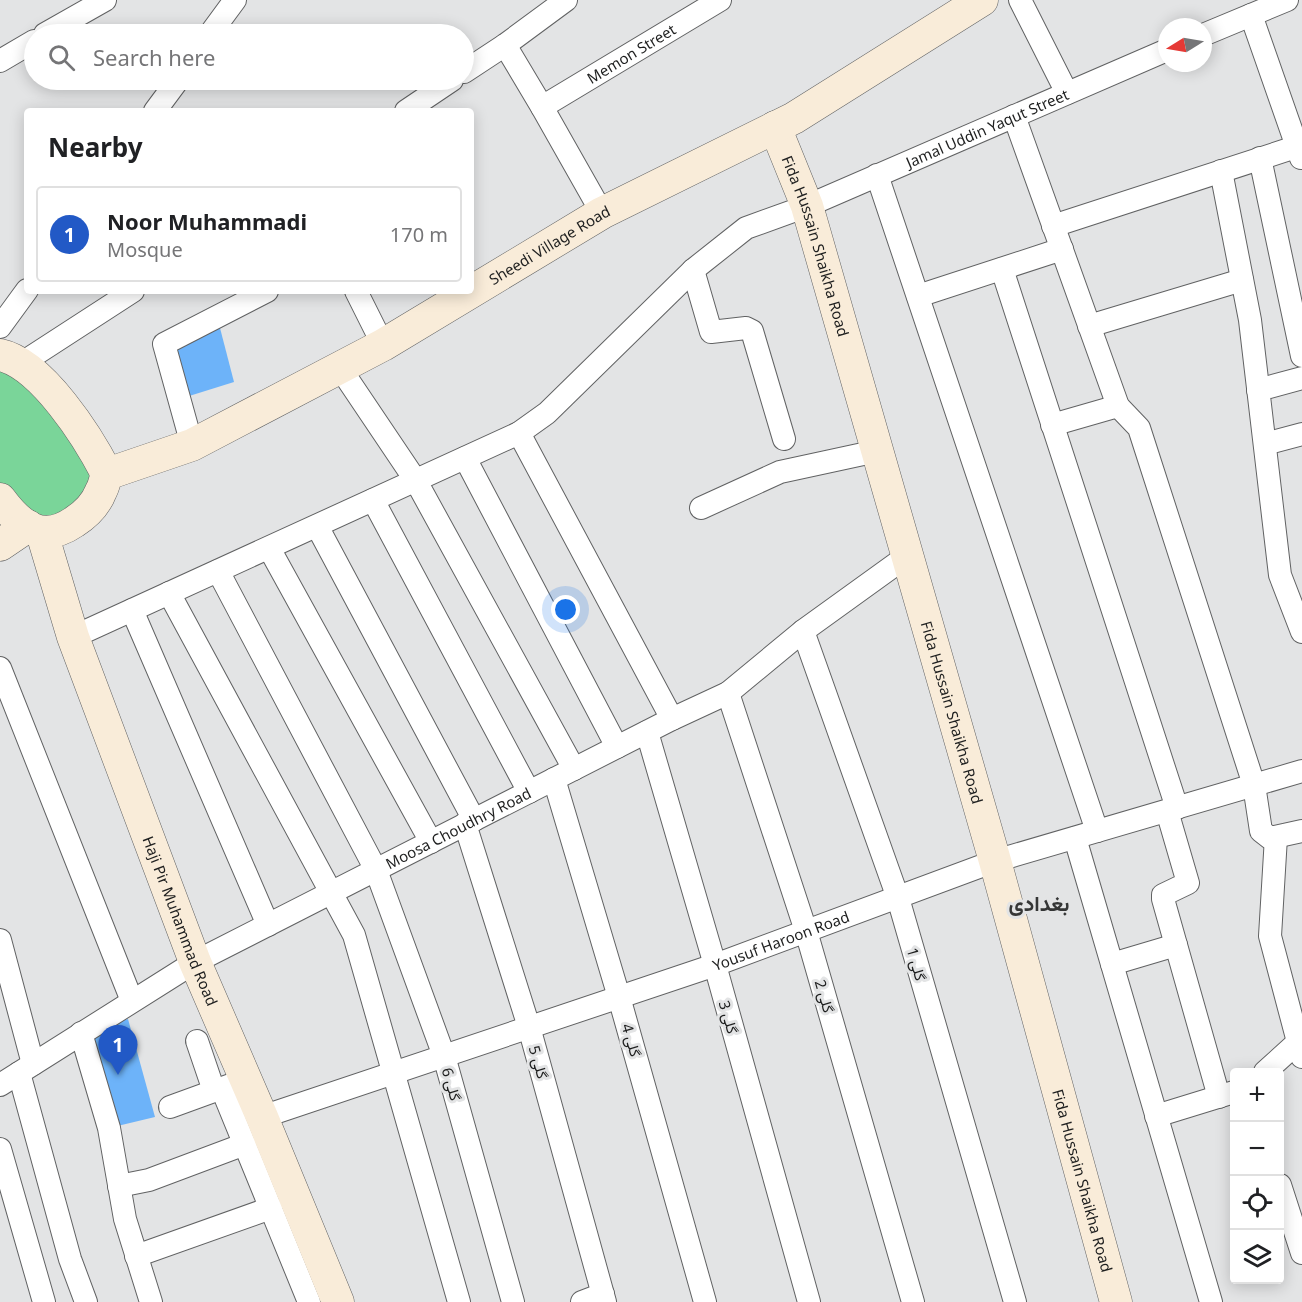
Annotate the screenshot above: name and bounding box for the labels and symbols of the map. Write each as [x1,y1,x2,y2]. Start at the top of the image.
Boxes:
north arrow [1158,18,1212,72]
street label: Memon Street [583,19,680,88]
street label: Jamal Uddin Yaqut Street [901,84,1072,173]
street label: Fida Hussain Shaikha Road [778,152,854,339]
street label: Sheedi Village Road [485,201,613,289]
your location [551,595,580,624]
street label: Fida Hussain Shaikha Road [917,619,988,806]
street label: Moosa Choudhry Road [382,782,534,873]
street label: Haji Pir Muhammad Road [139,833,223,1009]
district label: بغدادی [1009,889,1069,917]
street label: Yousuf Haroon Road [710,906,852,975]
street label: گلی 1 [902,945,931,984]
street label: گلی 2 [810,977,839,1016]
street label: گلی 3 [714,998,743,1037]
street label: گلی 4 [617,1021,646,1060]
pin: 1 [98,1026,138,1075]
street label: گلی 5 [524,1043,553,1082]
street label: گلی 6 [437,1065,466,1104]
street label: Fida Hussain Shaikha Road [1048,1087,1117,1274]

